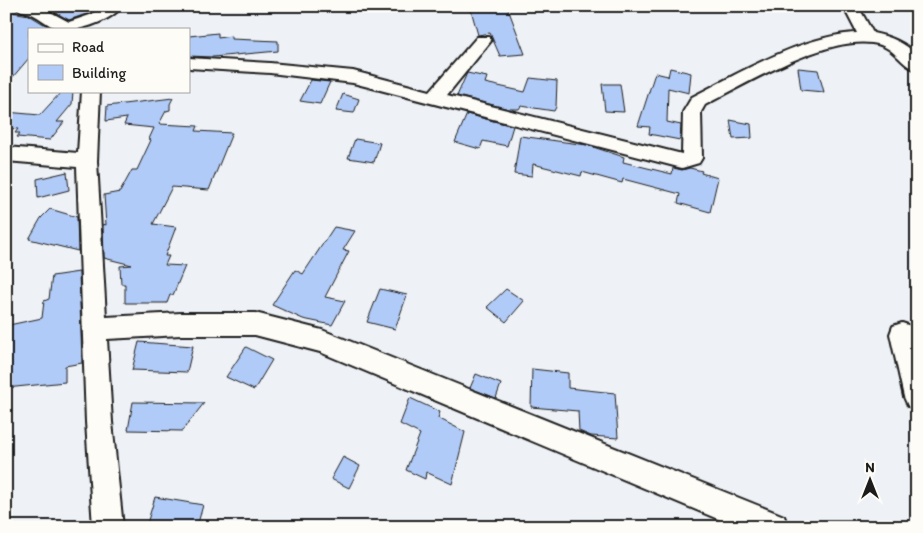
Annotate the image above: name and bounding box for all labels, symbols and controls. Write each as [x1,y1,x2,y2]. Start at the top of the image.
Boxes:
legend [28,28,190,92]
text: Road [72,38,105,56]
text: Building [72,64,126,82]
north arrow [846,456,896,506]
text: N [865,459,875,476]

